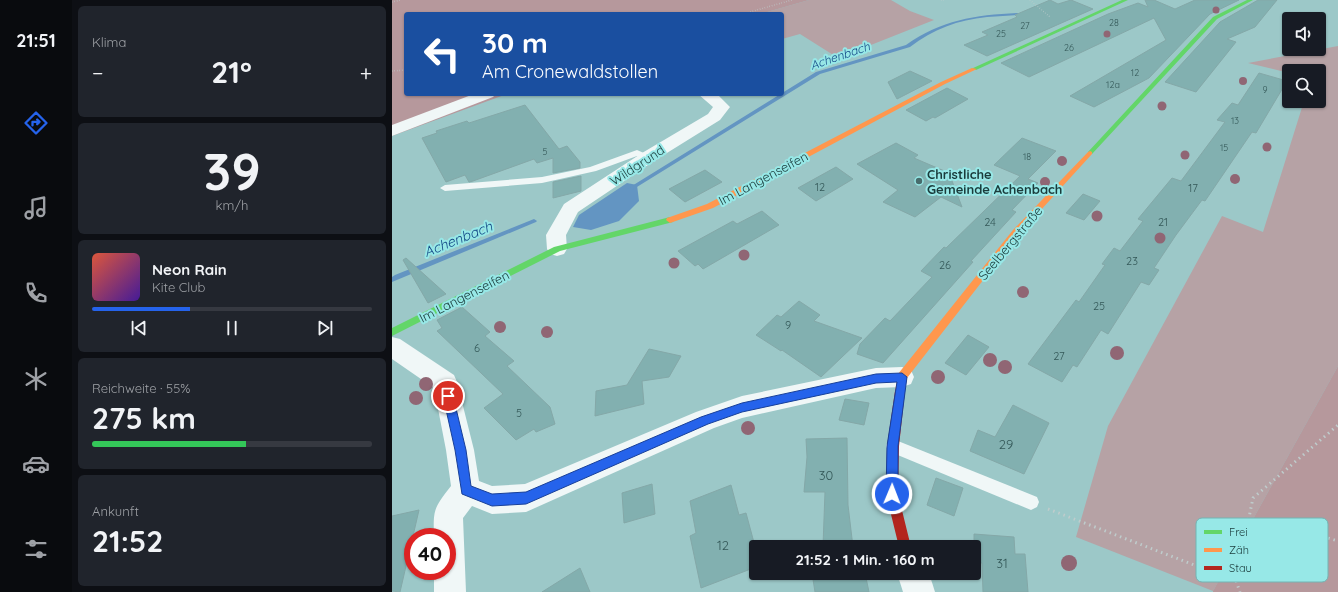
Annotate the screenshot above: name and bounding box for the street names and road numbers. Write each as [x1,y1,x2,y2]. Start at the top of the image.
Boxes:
street label: Wildgrund [607,141,667,189]
street label: Im Langenseifen [716,148,810,208]
street label: Seelbergstraße [974,203,1046,283]
street label: Im Langenseifen [416,266,512,326]

